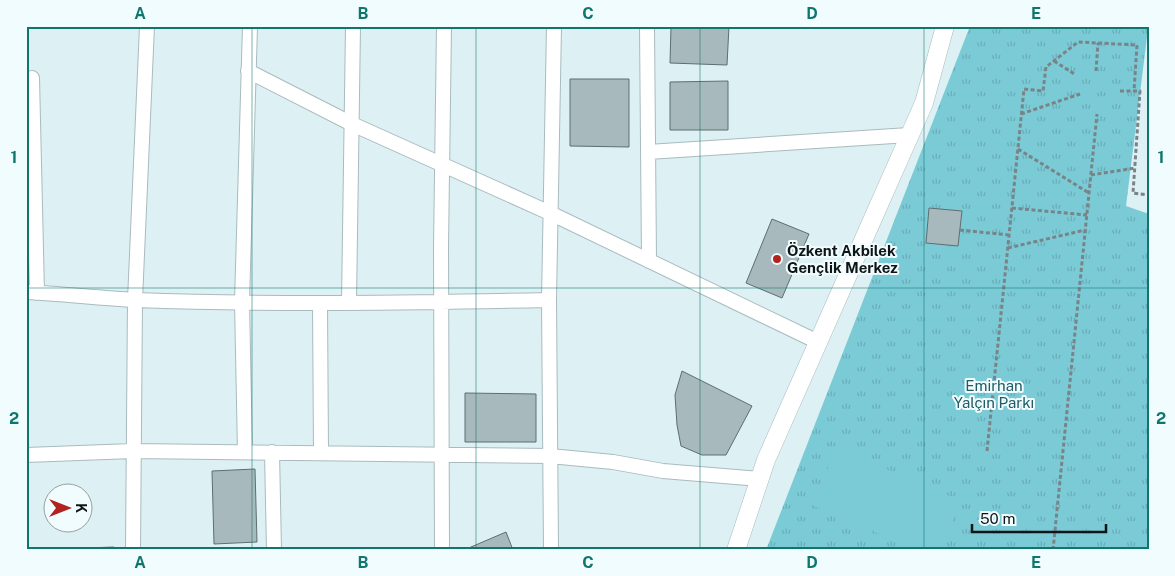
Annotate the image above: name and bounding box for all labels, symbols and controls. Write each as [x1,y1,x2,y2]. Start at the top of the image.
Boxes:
text: A [134,4,146,23]
text: B [358,4,369,23]
text: C [582,4,594,23]
text: D [806,4,818,23]
text: E [1031,4,1041,23]
text: 1 [11,148,17,167]
text: 1 [1158,148,1164,167]
place label: Özkent Akbilek Gençlik Merkez [787,242,898,276]
marker: Özkent Akbilek Gençlik Merkez [771,253,783,265]
park label: Emirhan Yalçın Parkı [954,377,1034,411]
text: 2 [9,409,19,428]
text: 2 [1156,409,1166,428]
north arrow [42,484,92,534]
scale bar [972,501,1106,533]
text: K [73,503,89,513]
text: 50 m [980,510,1015,527]
text: A [134,553,146,572]
text: B [358,553,369,572]
text: C [582,553,594,572]
text: D [806,553,818,572]
text: E [1031,553,1041,572]

